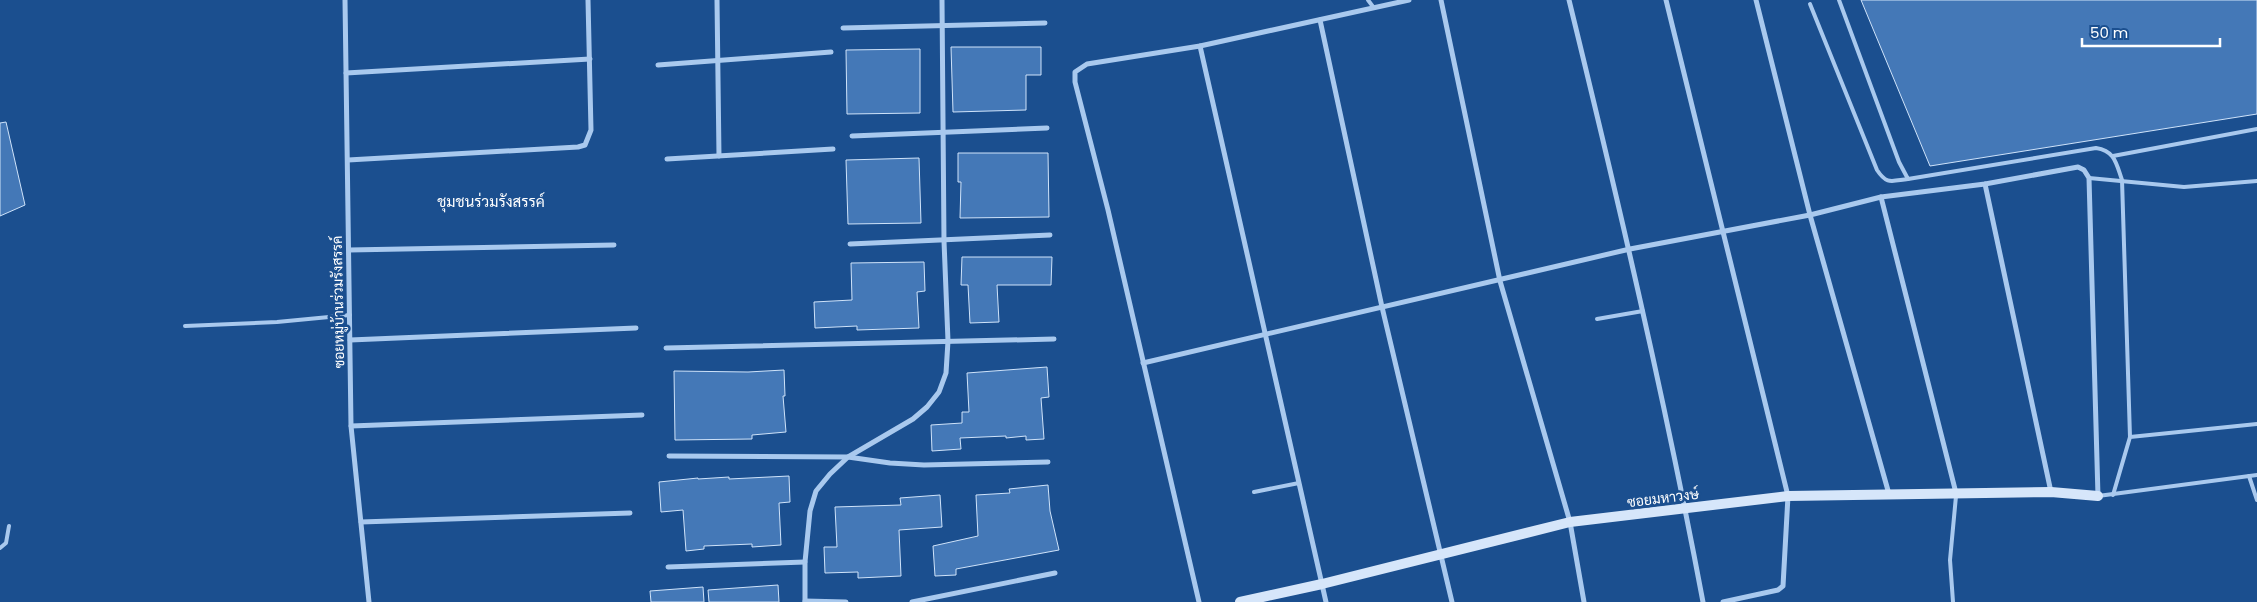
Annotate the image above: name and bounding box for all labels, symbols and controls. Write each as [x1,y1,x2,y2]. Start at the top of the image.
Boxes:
scale bar [2082,15,2220,47]
text: 50 m [2090,22,2128,43]
district label: ชุมชนร่วมรังสรรค์ [437,191,545,213]
street label: ซอยหมู่บ้านร่วมรังสรรค์ [327,235,349,369]
street label: ซอยมหาวงษ์ [1626,484,1701,512]

